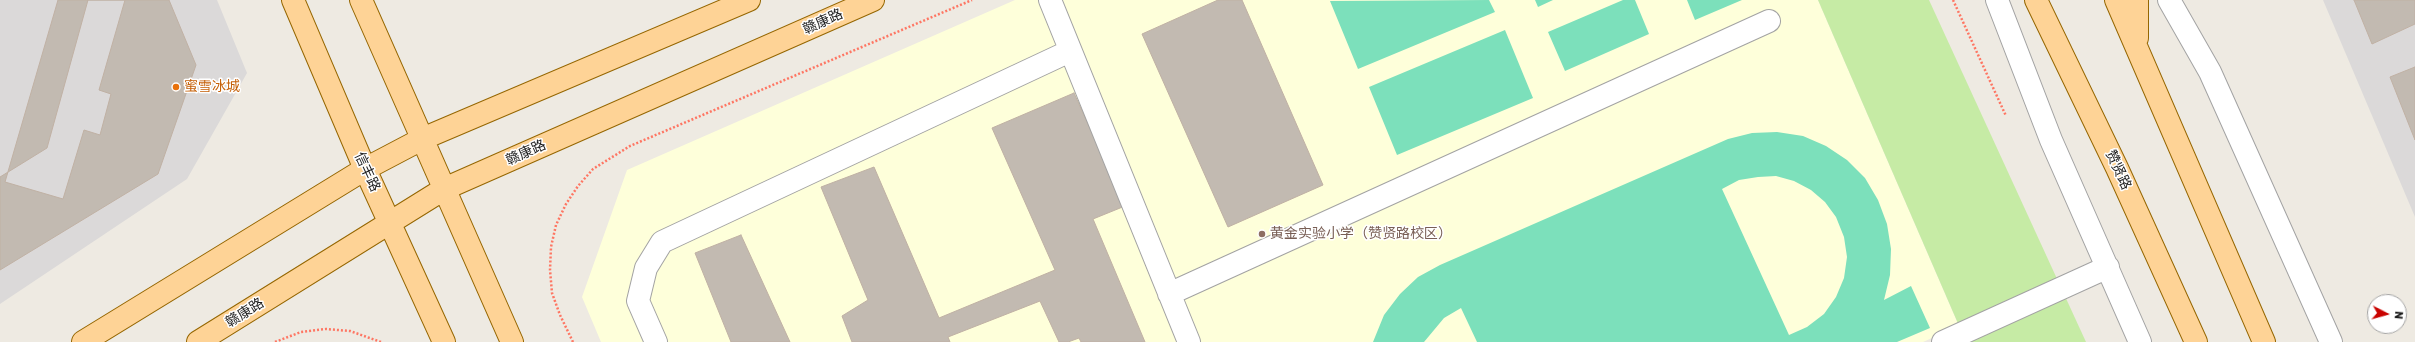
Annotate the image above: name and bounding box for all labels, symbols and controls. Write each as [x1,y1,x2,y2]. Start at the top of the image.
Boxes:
street label: 赣康路 [800,6,846,38]
place label: 蜜雪冰城 [184,79,240,95]
marker: 蜜雪冰城 [171,82,181,92]
street label: 赣康路 [503,137,549,169]
street label: 赞贤路 [2102,147,2134,193]
street label: 信丰路 [351,149,383,195]
place label: 黄金实验小学（赞贤路校区） [1270,226,1452,242]
marker: 黄金实验小学（赞贤路校区） [1257,229,1267,239]
north arrow [2367,294,2407,334]
street label: 赣康路 [223,295,267,331]
text: N [2392,311,2405,320]

